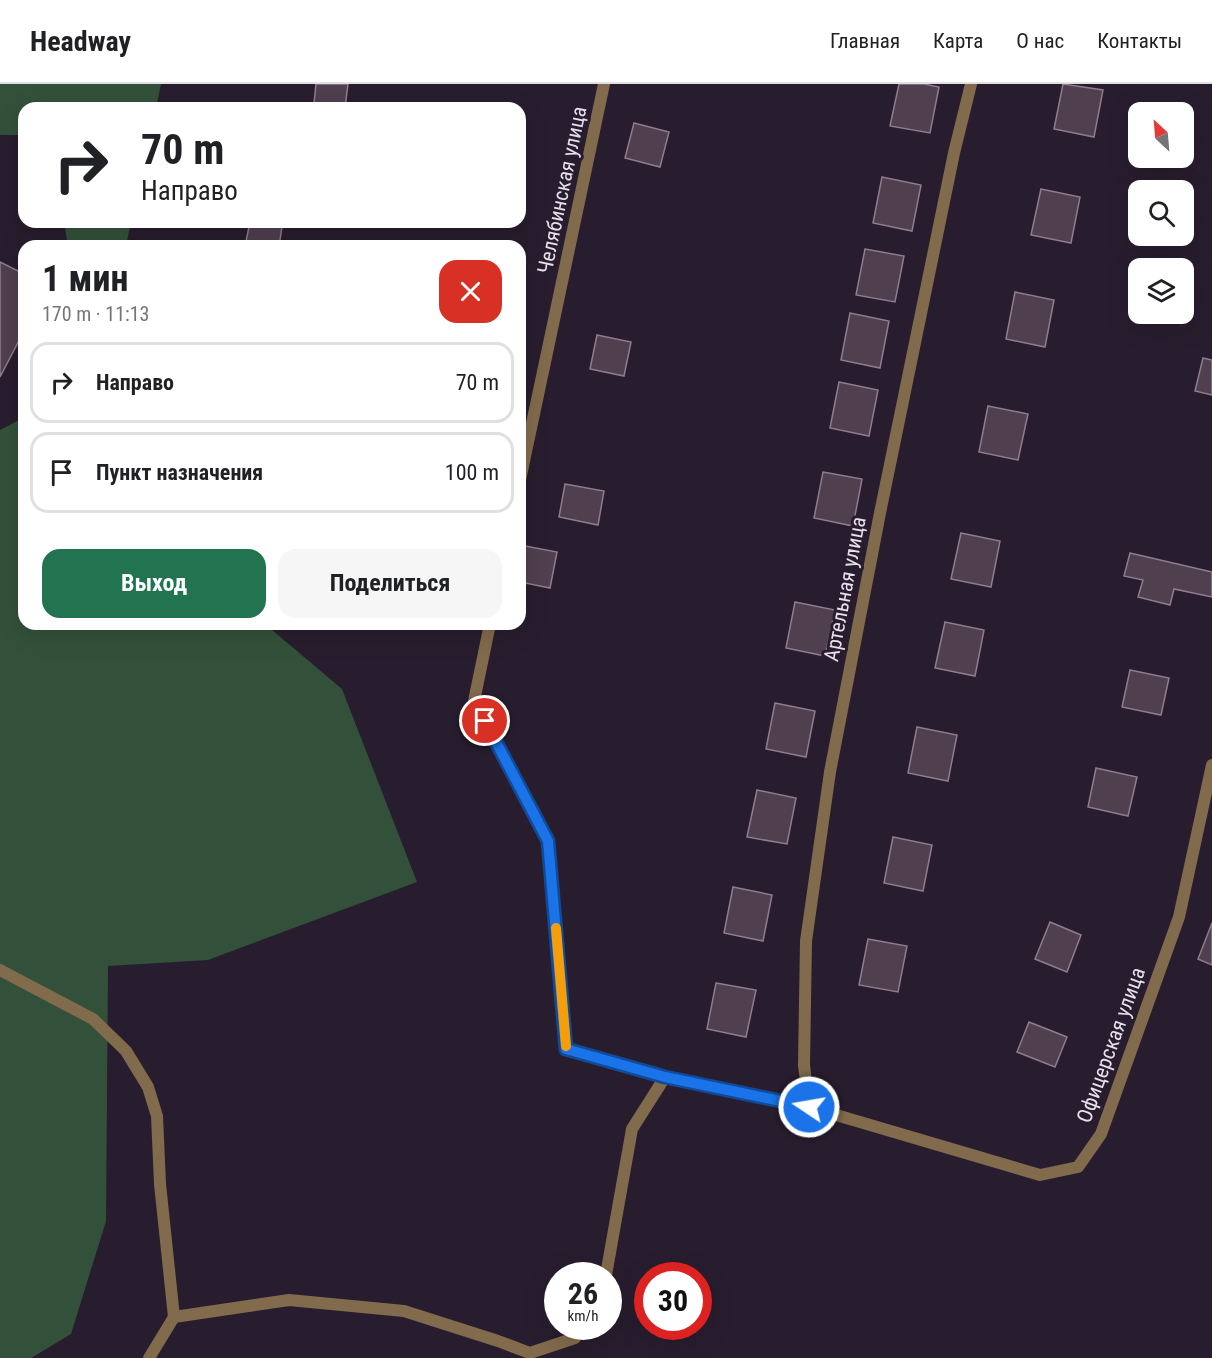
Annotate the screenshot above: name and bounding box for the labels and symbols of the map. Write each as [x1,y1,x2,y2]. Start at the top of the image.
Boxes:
north arrow [1128,102,1194,168]
street label: Челябинская улица [533,104,591,276]
street label: Артельная улица [819,515,871,663]
pin [459,695,510,746]
street label: Офицерская улица [1072,964,1150,1126]
position arrow [777,1075,841,1139]
speed limit sign: 30 [634,1262,712,1340]

